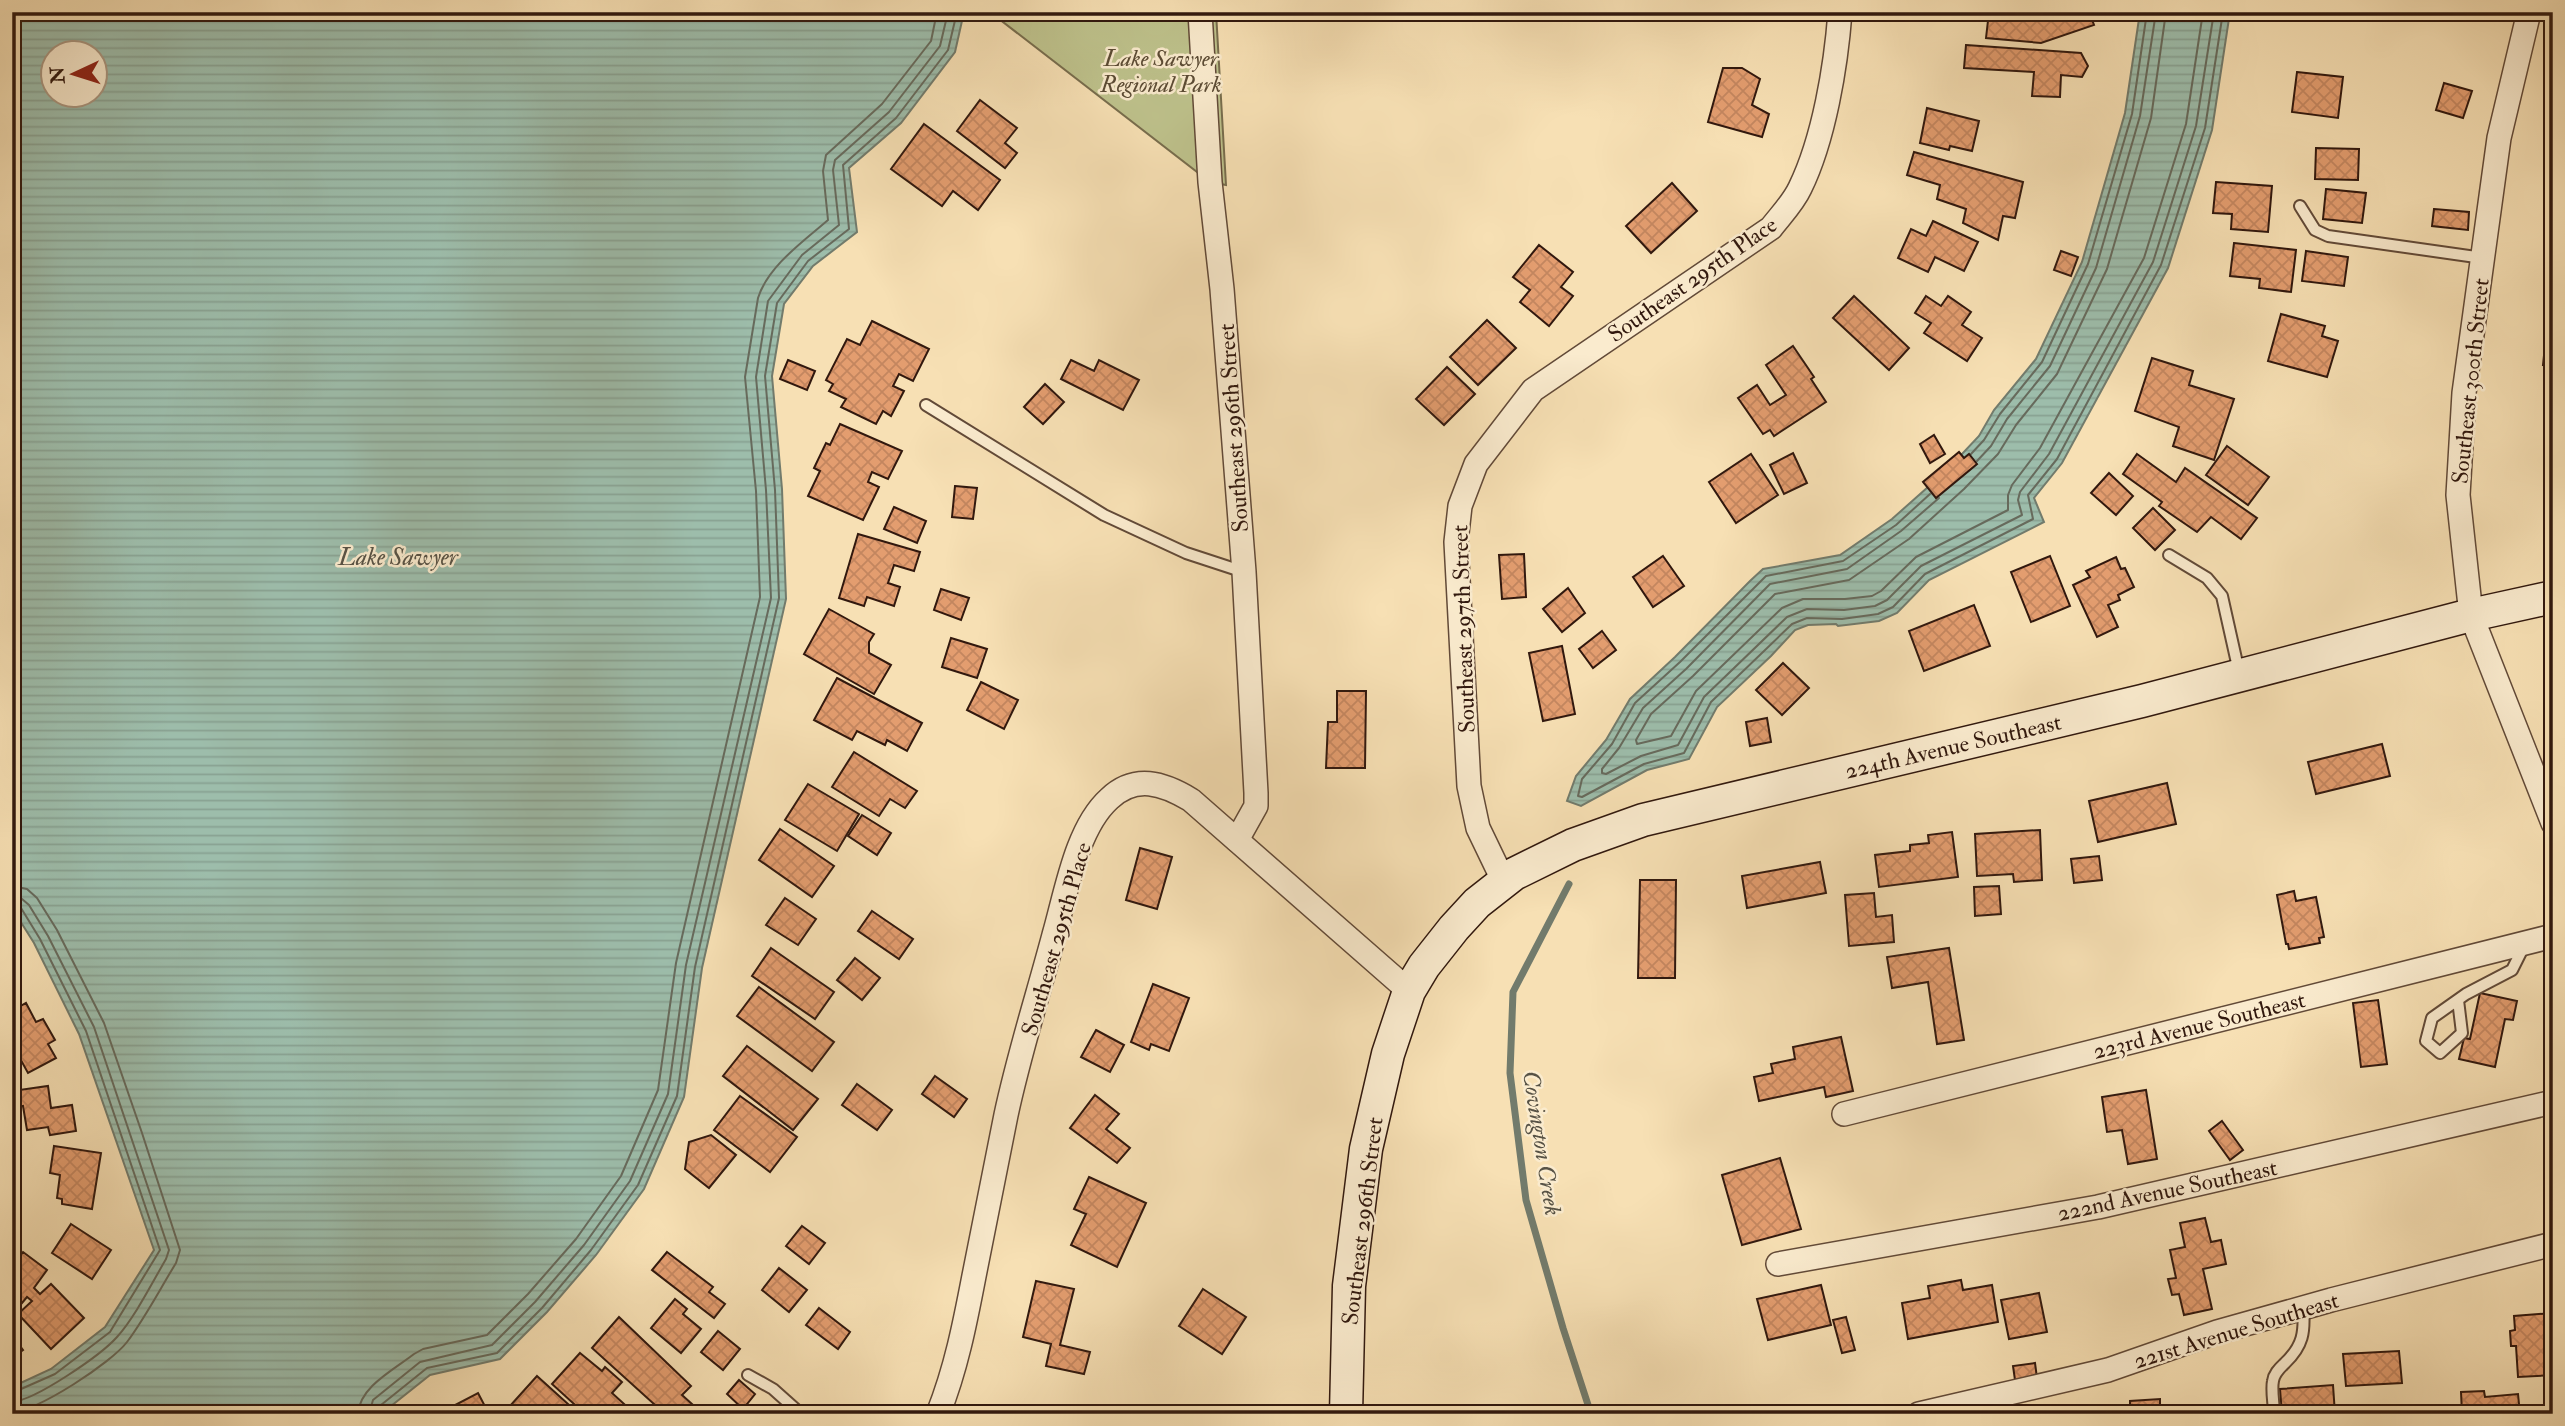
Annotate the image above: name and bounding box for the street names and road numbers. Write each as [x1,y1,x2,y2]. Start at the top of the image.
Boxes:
street label: Southeast 295th Place [1602,210,1783,349]
street label: Southeast 300th Street [2445,277,2496,485]
street label: Southeast 296th Street [1212,323,1255,533]
street label: Southeast 297th Street [1445,524,1482,734]
street label: 224th Avenue Southeast [1842,707,2064,785]
street label: Southeast 295th Place [1015,839,1098,1039]
street label: 223rd Avenue Southeast [2090,985,2308,1066]
street label: Southeast 296th Street [1335,1115,1390,1327]
street label: 222nd Avenue Southeast [2055,1153,2280,1228]
street label: 221st Avenue Southeast [2130,1286,2342,1375]

